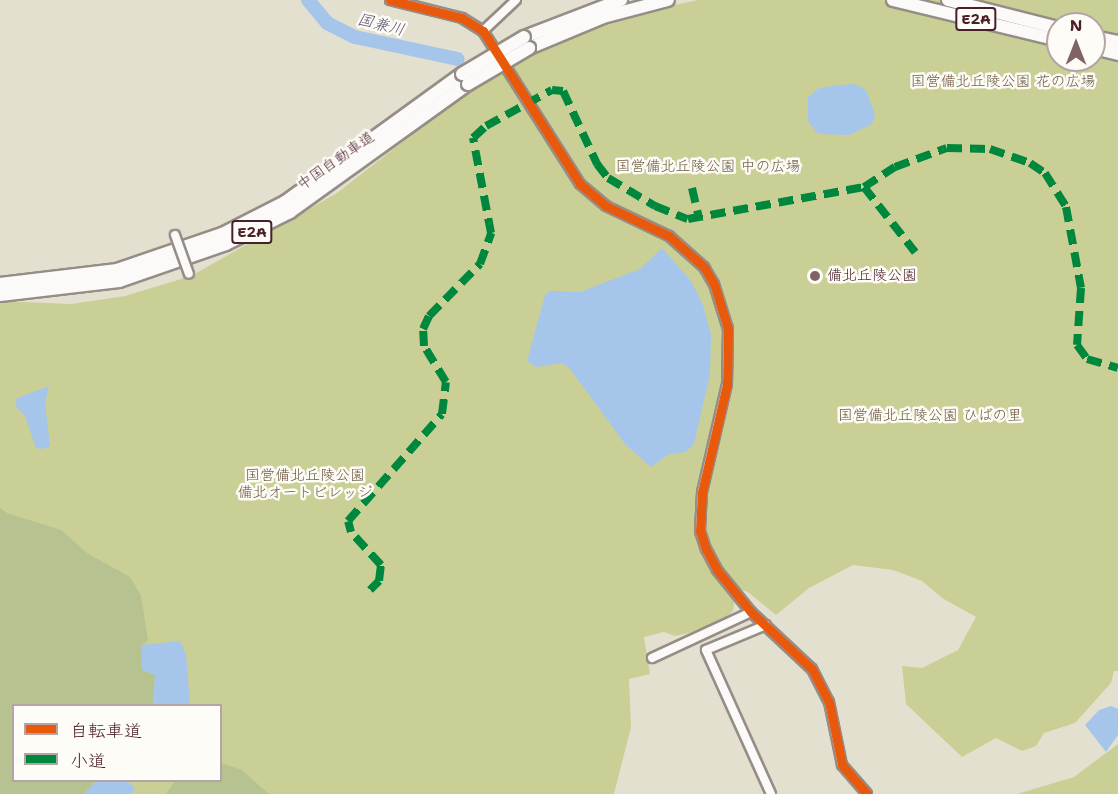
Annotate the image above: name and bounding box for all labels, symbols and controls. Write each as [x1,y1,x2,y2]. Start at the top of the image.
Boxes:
road number: E2A [955,8,997,30]
water label: 国兼川 [355,10,407,40]
north arrow [1046,12,1106,72]
text: N [1070,15,1082,36]
park label: 国営備北丘陵公園 花の広場 [910,73,1096,91]
street label: 中国自動車道 [294,128,378,194]
park label: 国営備北丘陵公園 中の広場 [615,158,801,176]
road number: E2A [231,221,273,243]
place label: 備北丘陵公園 [827,267,917,285]
marker: 備北丘陵公園 [808,269,822,283]
park label: 国営備北丘陵公園 ひばの里 [837,407,1023,425]
park label: 国営備北丘陵公園 備北オートビレッジ [238,466,372,501]
legend [12,704,222,782]
text: 自転車道 [70,719,142,743]
text: 小道 [70,749,106,773]

